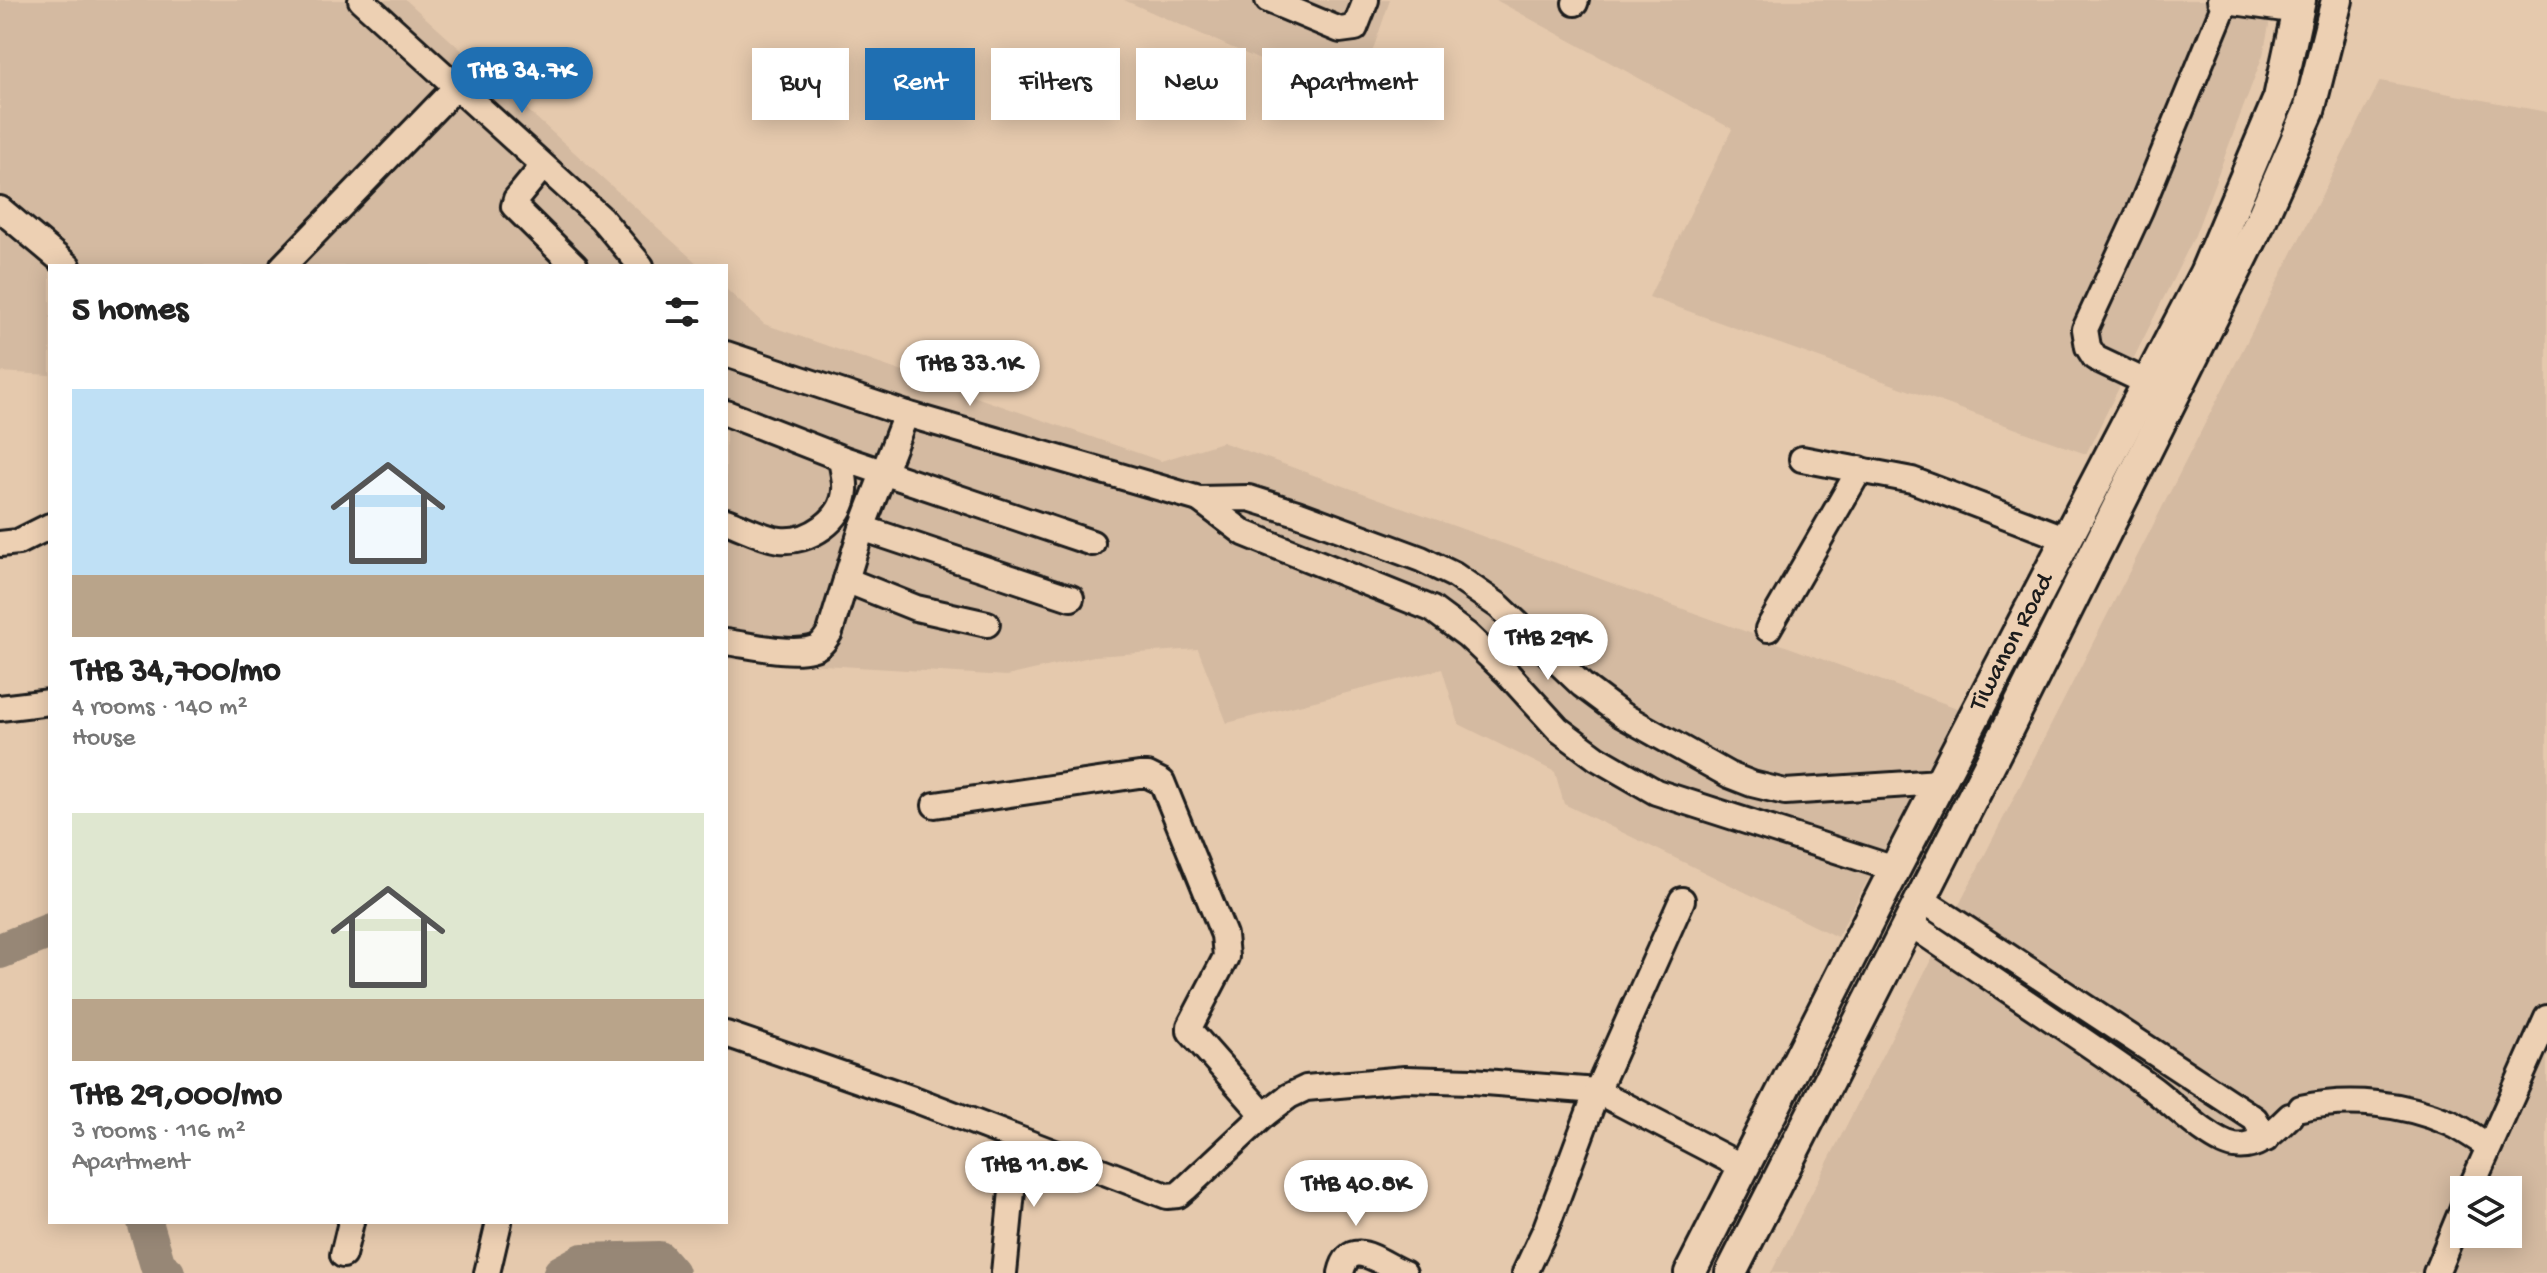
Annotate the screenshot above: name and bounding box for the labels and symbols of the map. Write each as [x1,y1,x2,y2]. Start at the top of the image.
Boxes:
pin: THB 34.7K [430,47,614,115]
pin: THB 33.1K [878,340,1062,408]
street label: Tiwanon Road [1963,567,2063,719]
pin: THB 29K [1474,614,1622,682]
pin: THB 11.8K [942,1141,1126,1209]
pin: THB 40.8K [1264,1160,1448,1228]

